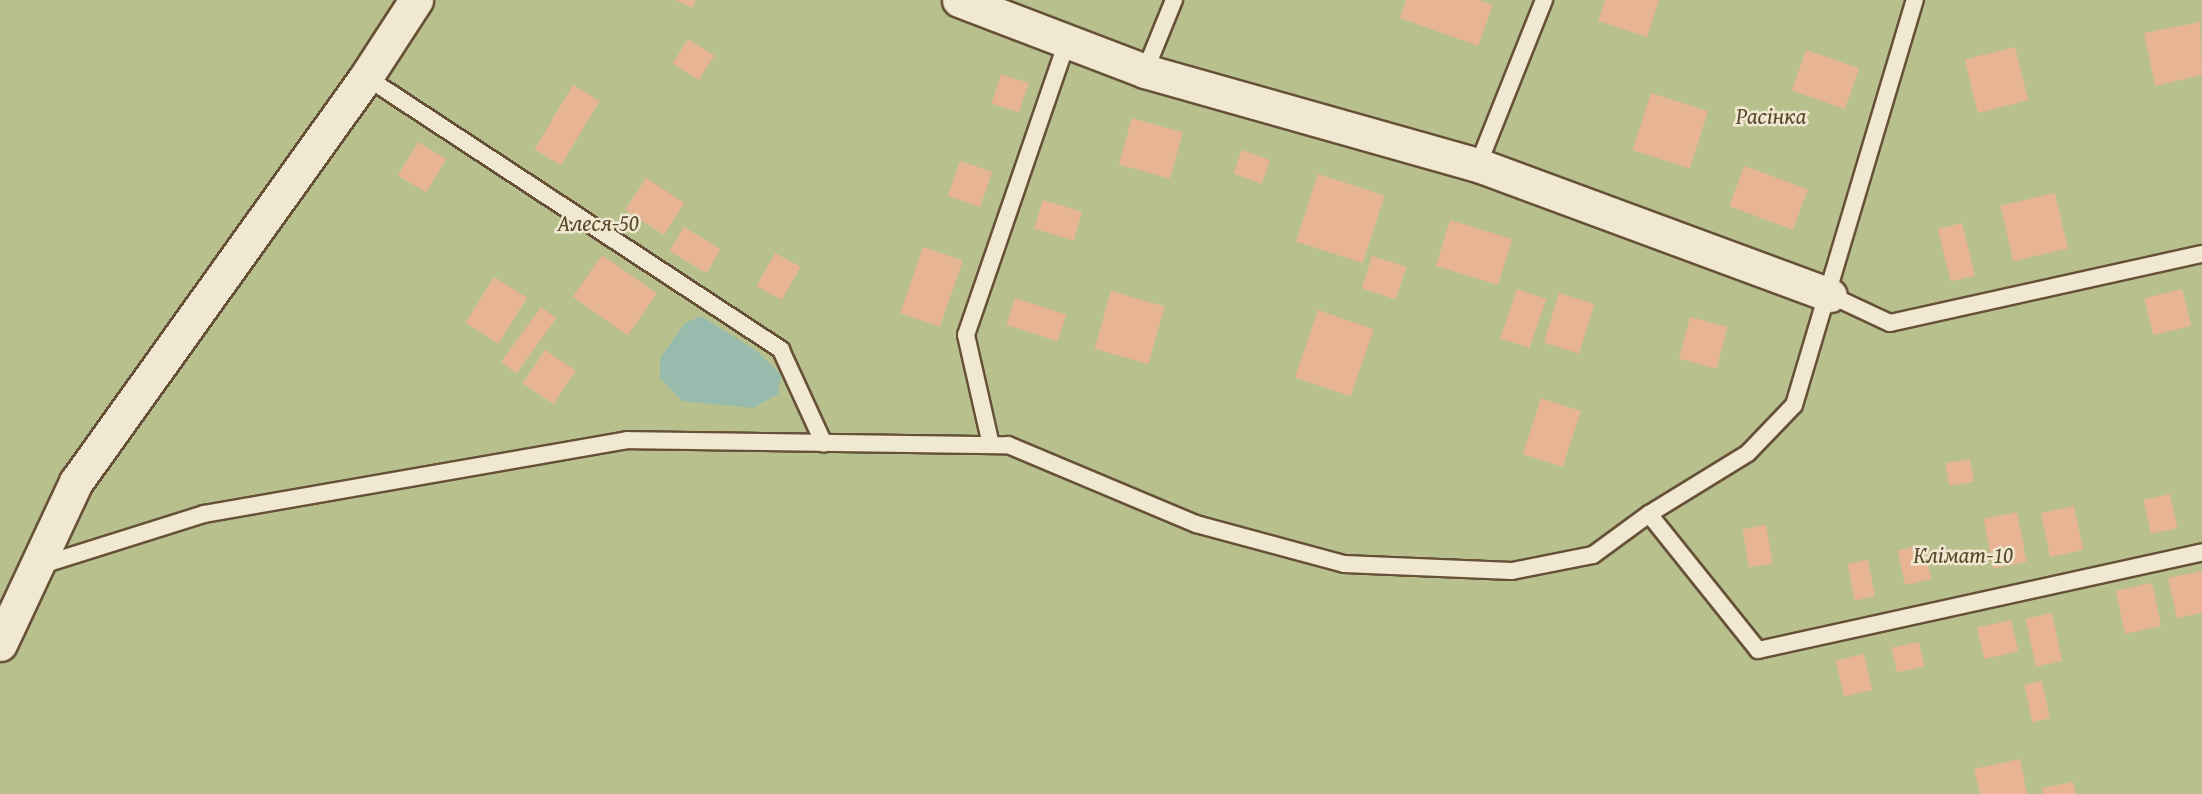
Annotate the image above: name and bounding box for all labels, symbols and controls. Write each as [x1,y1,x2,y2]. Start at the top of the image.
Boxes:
park label: Расінка [1736,102,1806,130]
park label: Алеся-50 [557,209,639,237]
park label: Клімат-10 [1913,541,2013,569]

